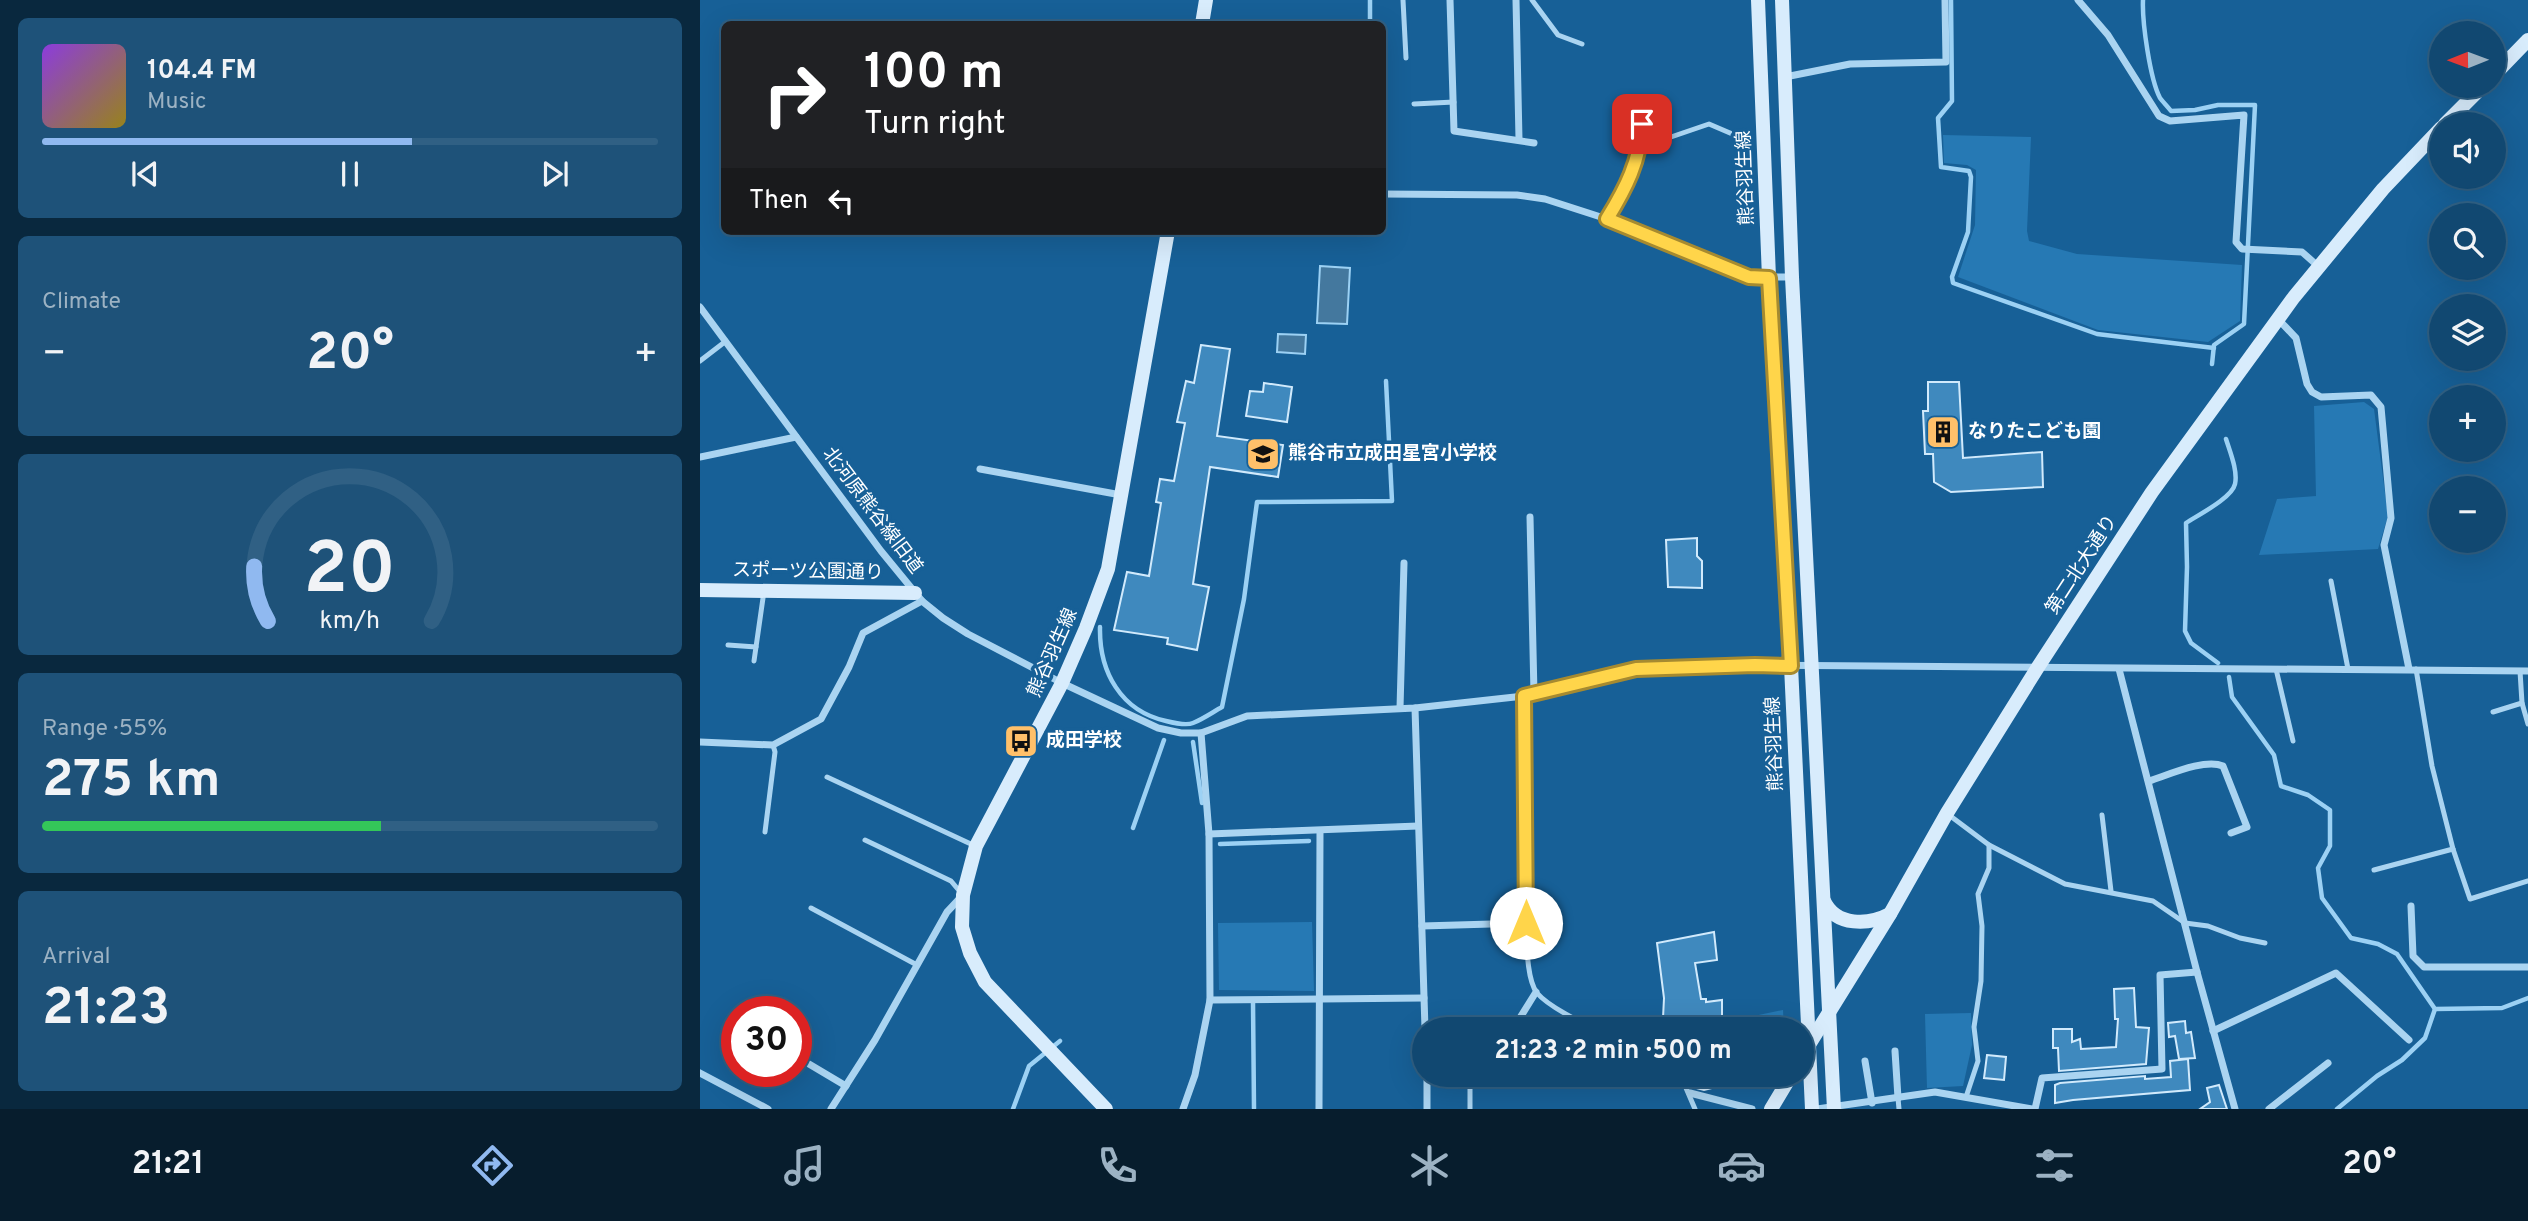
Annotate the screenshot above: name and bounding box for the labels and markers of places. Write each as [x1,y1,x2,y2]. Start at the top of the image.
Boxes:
pin [1612,94,1672,154]
building icon: なりたこども園 [1924,413,1962,451]
place label: なりたこども園 [1968,420,2101,444]
school or university icon: 熊谷市立成田星宮小学校 [1244,435,1282,473]
place label: 熊谷市立成田星宮小学校 [1288,442,1497,466]
bus stop icon: 成田学校 [1002,722,1040,760]
place label: 成田学校 [1046,729,1122,753]

